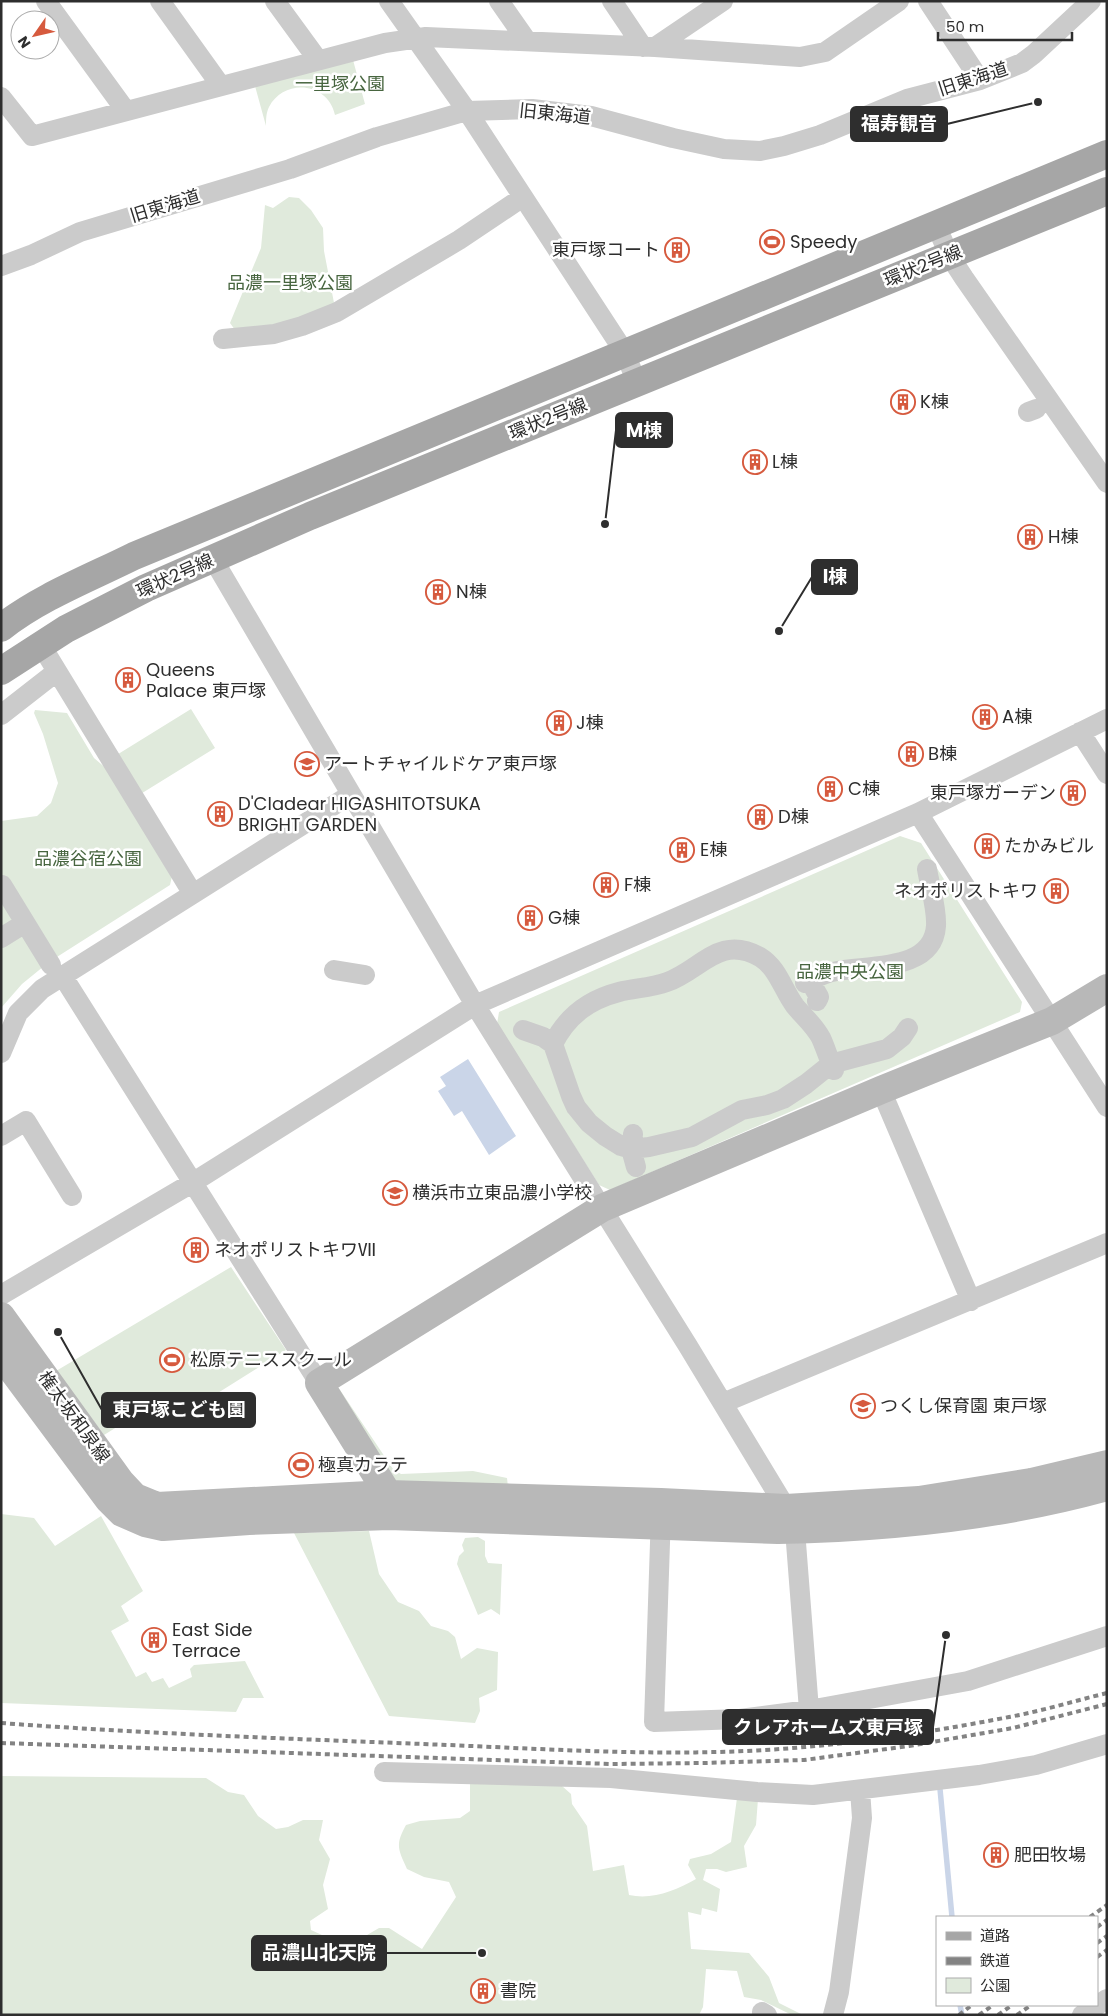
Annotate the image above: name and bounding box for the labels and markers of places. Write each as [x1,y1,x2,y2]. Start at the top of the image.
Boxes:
callout: 福寿観音 [851,107,947,141]
sports icon: Speedy [759,229,785,255]
place label: Speedy [790,229,857,254]
place label: 東戸塚コート [552,237,660,262]
building icon: 東戸塚コート [664,237,690,263]
building icon: K棟 [890,389,916,415]
place label: K棟 [920,389,949,414]
callout: M棟 [616,413,672,447]
building icon: L棟 [742,449,768,475]
place label: L棟 [772,449,798,474]
building icon: H棟 [1017,524,1043,550]
place label: H棟 [1048,524,1078,549]
callout: I棟 [812,560,857,594]
building icon: N棟 [425,579,451,605]
place label: N棟 [456,579,487,604]
place label: Queens Palace 東戸塚 [146,657,266,703]
building icon: Queens Palace 東戸塚 [115,667,141,693]
building icon: A棟 [972,704,998,730]
place label: A棟 [1002,704,1032,729]
building icon: J棟 [546,710,572,736]
place label: J棟 [576,710,604,735]
building icon: B棟 [898,741,924,767]
place label: B棟 [928,741,957,766]
school or university icon: アートチャイルドケア東戸塚 [294,751,320,777]
place label: アートチャイルドケア東戸塚 [324,751,557,776]
building icon: C棟 [817,776,843,802]
place label: C棟 [848,776,880,801]
place label: 東戸塚ガーデン [930,780,1056,805]
building icon: 東戸塚ガーデン [1060,780,1086,806]
place label: D'Cladear HIGASHITOTSUKA BRIGHT GARDEN [238,791,481,837]
building icon: D'Cladear HIGASHITOTSUKA BRIGHT GARDEN [207,801,233,827]
building icon: D棟 [747,804,773,830]
place label: D棟 [778,804,809,829]
building icon: たかみビル [974,833,1000,859]
place label: たかみビル [1004,833,1094,858]
building icon: E棟 [669,837,695,863]
place label: E棟 [700,837,727,862]
building icon: F棟 [593,872,619,898]
place label: F棟 [624,872,651,897]
place label: ネオポリストキワ [894,878,1038,903]
building icon: ネオポリストキワ [1043,878,1069,904]
building icon: G棟 [517,905,543,931]
place label: G棟 [548,905,580,930]
school or university icon: 横浜市立東品濃小学校 [382,1180,408,1206]
place label: 横浜市立東品濃小学校 [412,1180,592,1205]
building icon: ネオポリストキワⅦ [183,1237,209,1263]
place label: ネオポリストキワⅦ [214,1237,376,1262]
sports icon: 松原テニススクール [159,1347,185,1373]
place label: 松原テニススクール [190,1347,352,1372]
callout: 東戸塚こども園 [102,1393,255,1427]
school or university icon: つくし保育園 東戸塚 [850,1393,876,1419]
place label: つくし保育園 東戸塚 [880,1393,1047,1418]
sports icon: 極真カラテ [288,1452,314,1478]
place label: 極真カラテ [318,1452,408,1477]
place label: East Side Terrace [172,1617,252,1663]
building icon: East Side Terrace [141,1627,167,1653]
callout: クレアホームズ東戸塚 [723,1710,933,1744]
building icon: 肥田牧場 [983,1842,1009,1868]
place label: 肥田牧場 [1014,1842,1086,1867]
callout: 品濃山北天院 [252,1936,386,1970]
building icon: 書院 [470,1978,496,2004]
place label: 書院 [500,1978,536,2003]

